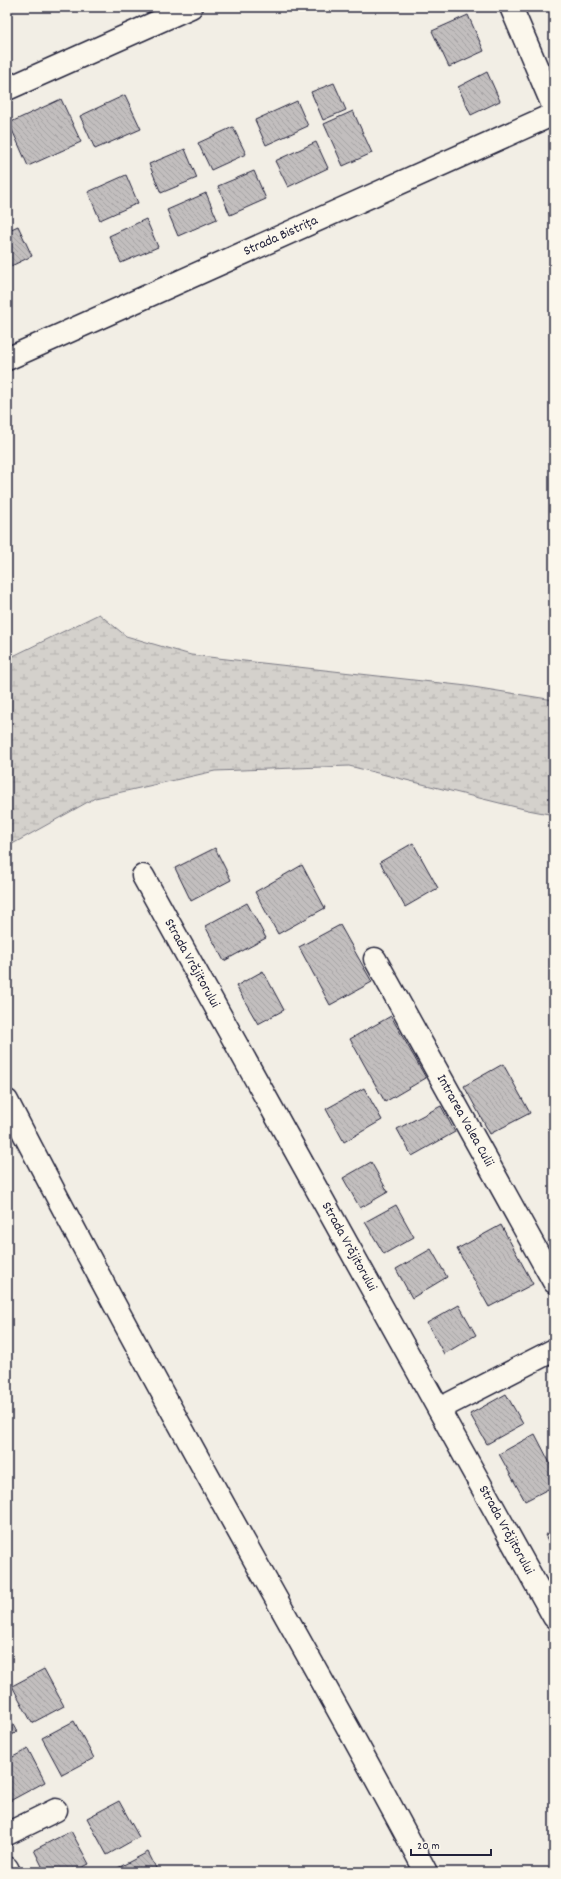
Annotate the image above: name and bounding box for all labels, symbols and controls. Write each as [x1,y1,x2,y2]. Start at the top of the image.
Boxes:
street label: Strada Bistrița [241,211,321,262]
street label: Strada Vrăjitorului [159,915,225,1012]
street label: Intrarea Valea Culii [431,1071,499,1171]
street label: Strada Vrăjitorului [316,1199,382,1295]
street label: Strada Vrăjitorului [473,1482,539,1579]
scale bar [411,1831,491,1857]
text: 20 m [417,1838,440,1855]

